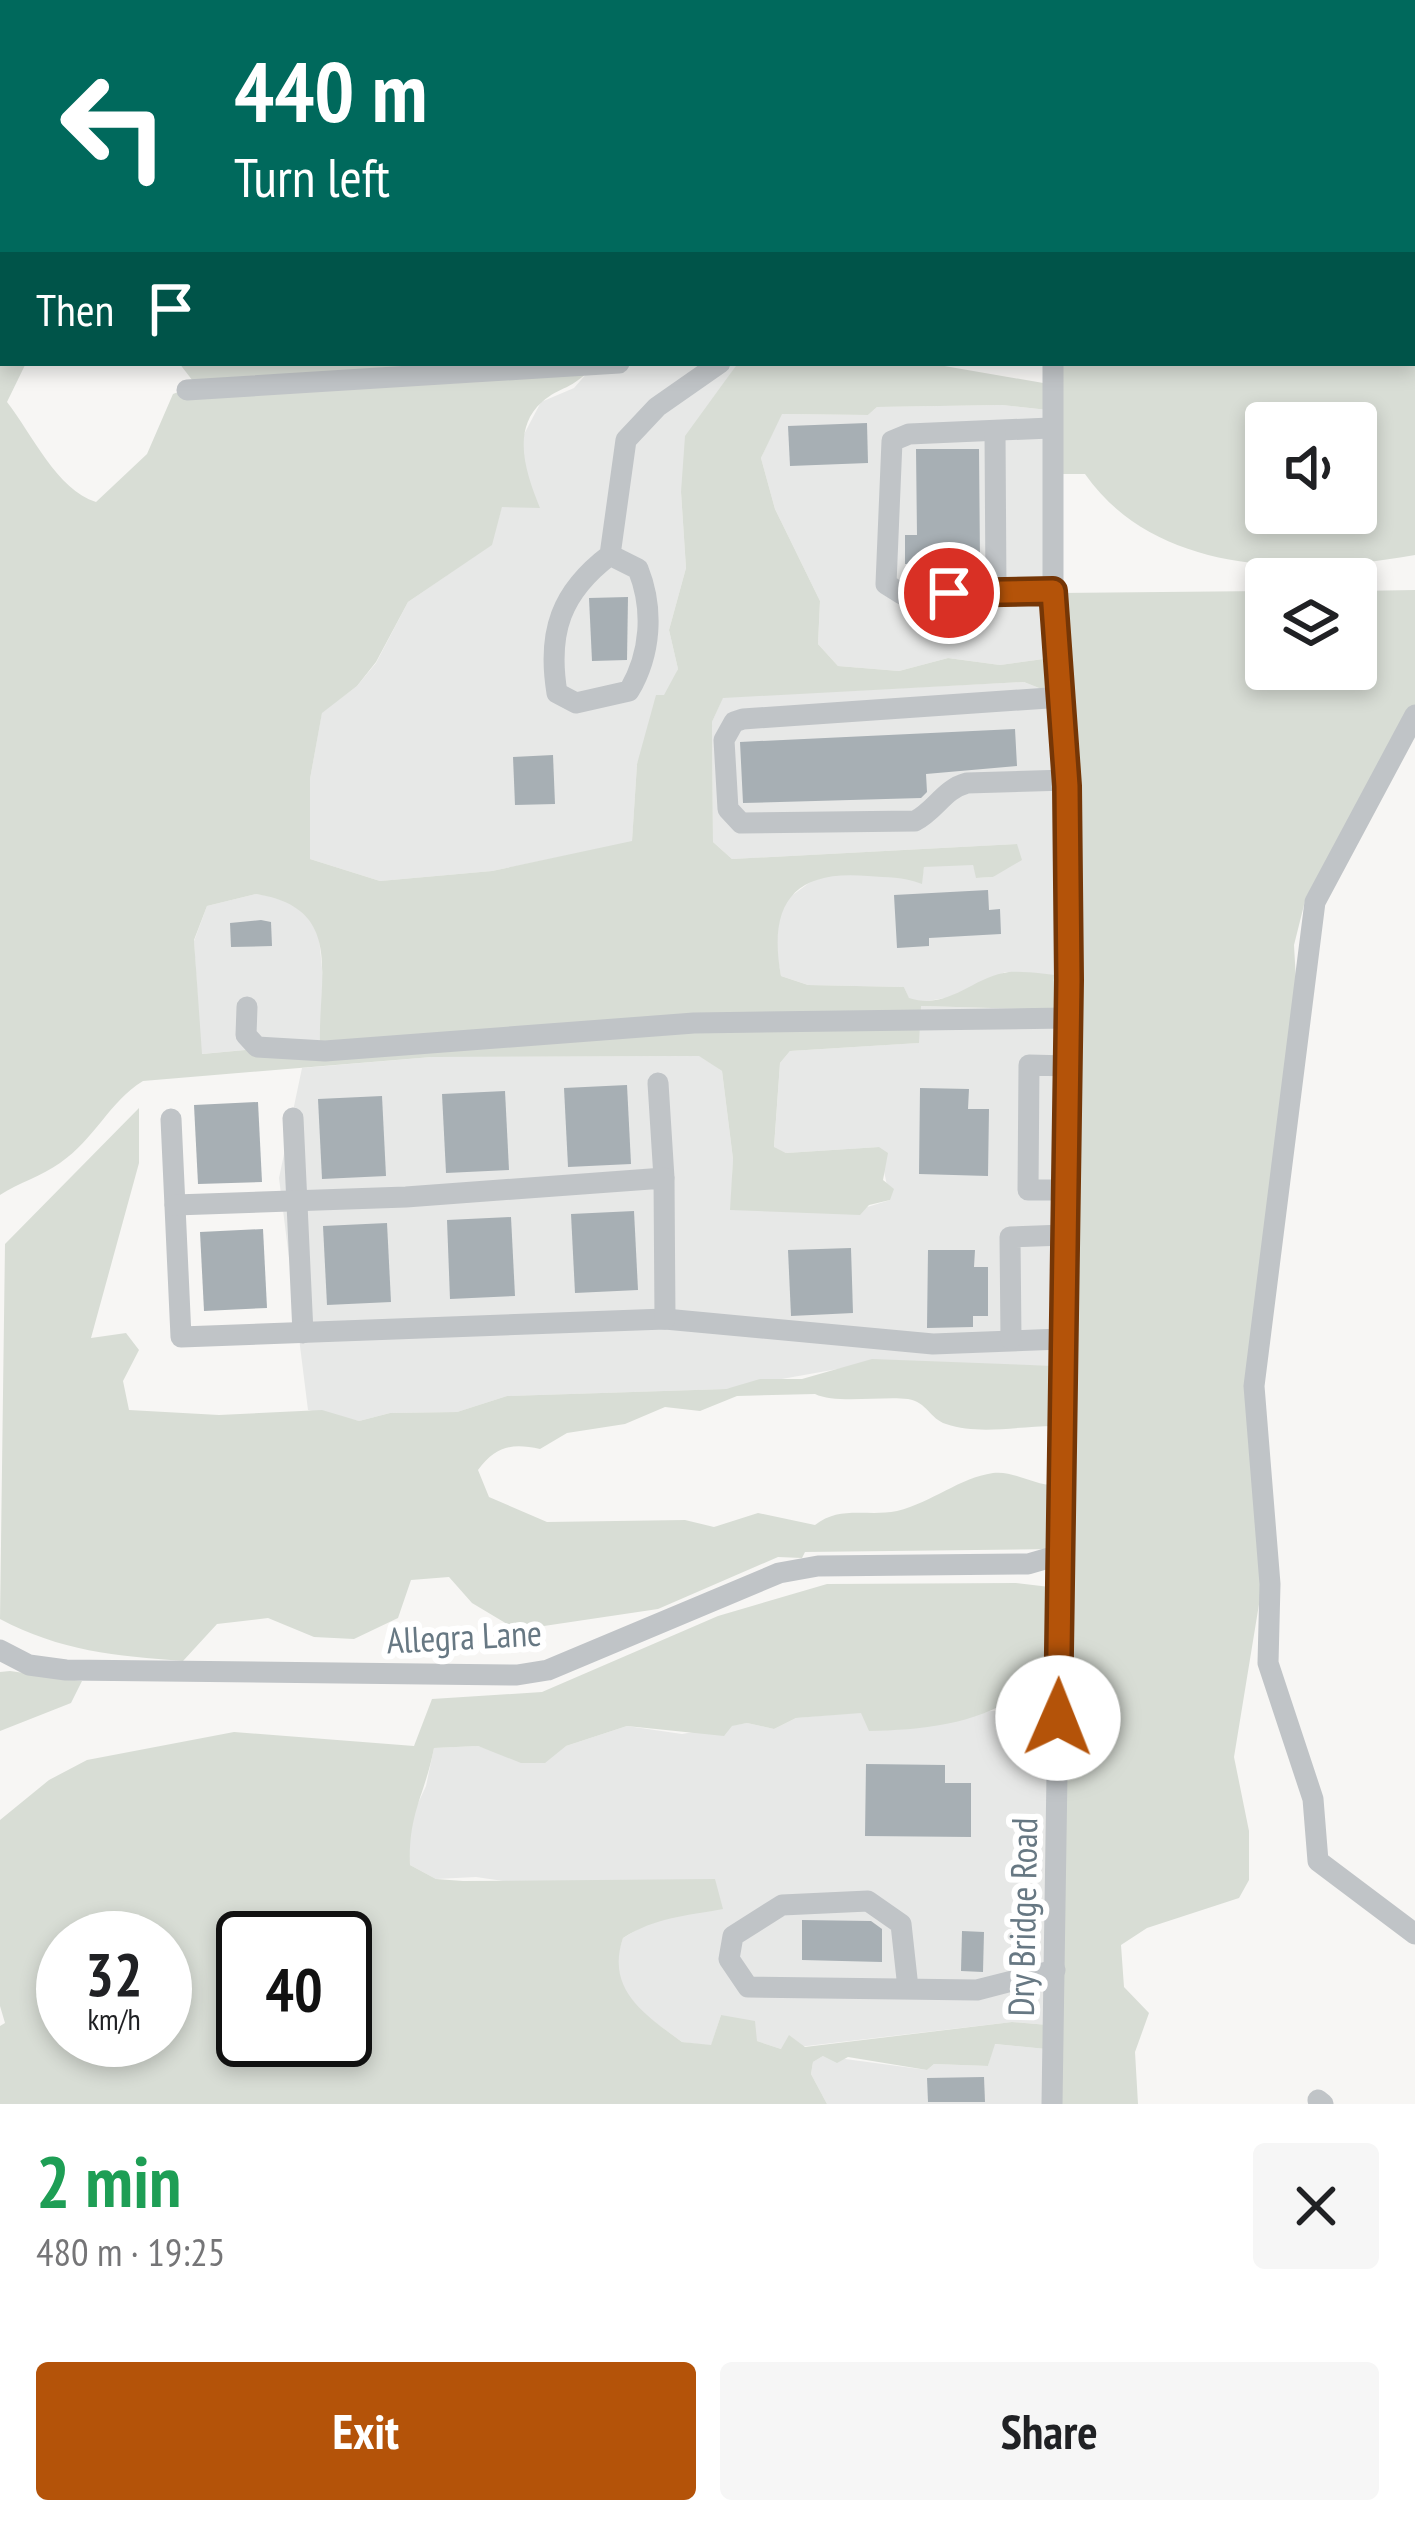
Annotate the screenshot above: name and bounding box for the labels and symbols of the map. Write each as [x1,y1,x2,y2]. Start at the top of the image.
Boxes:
pin [898,542,1000,644]
street label: Allegra Lane [385,1608,543,1664]
position arrow [995,1655,1121,1781]
street label: Dry Bridge Road [997,1817,1047,2017]
speed limit sign: 40 [216,1911,372,2067]

